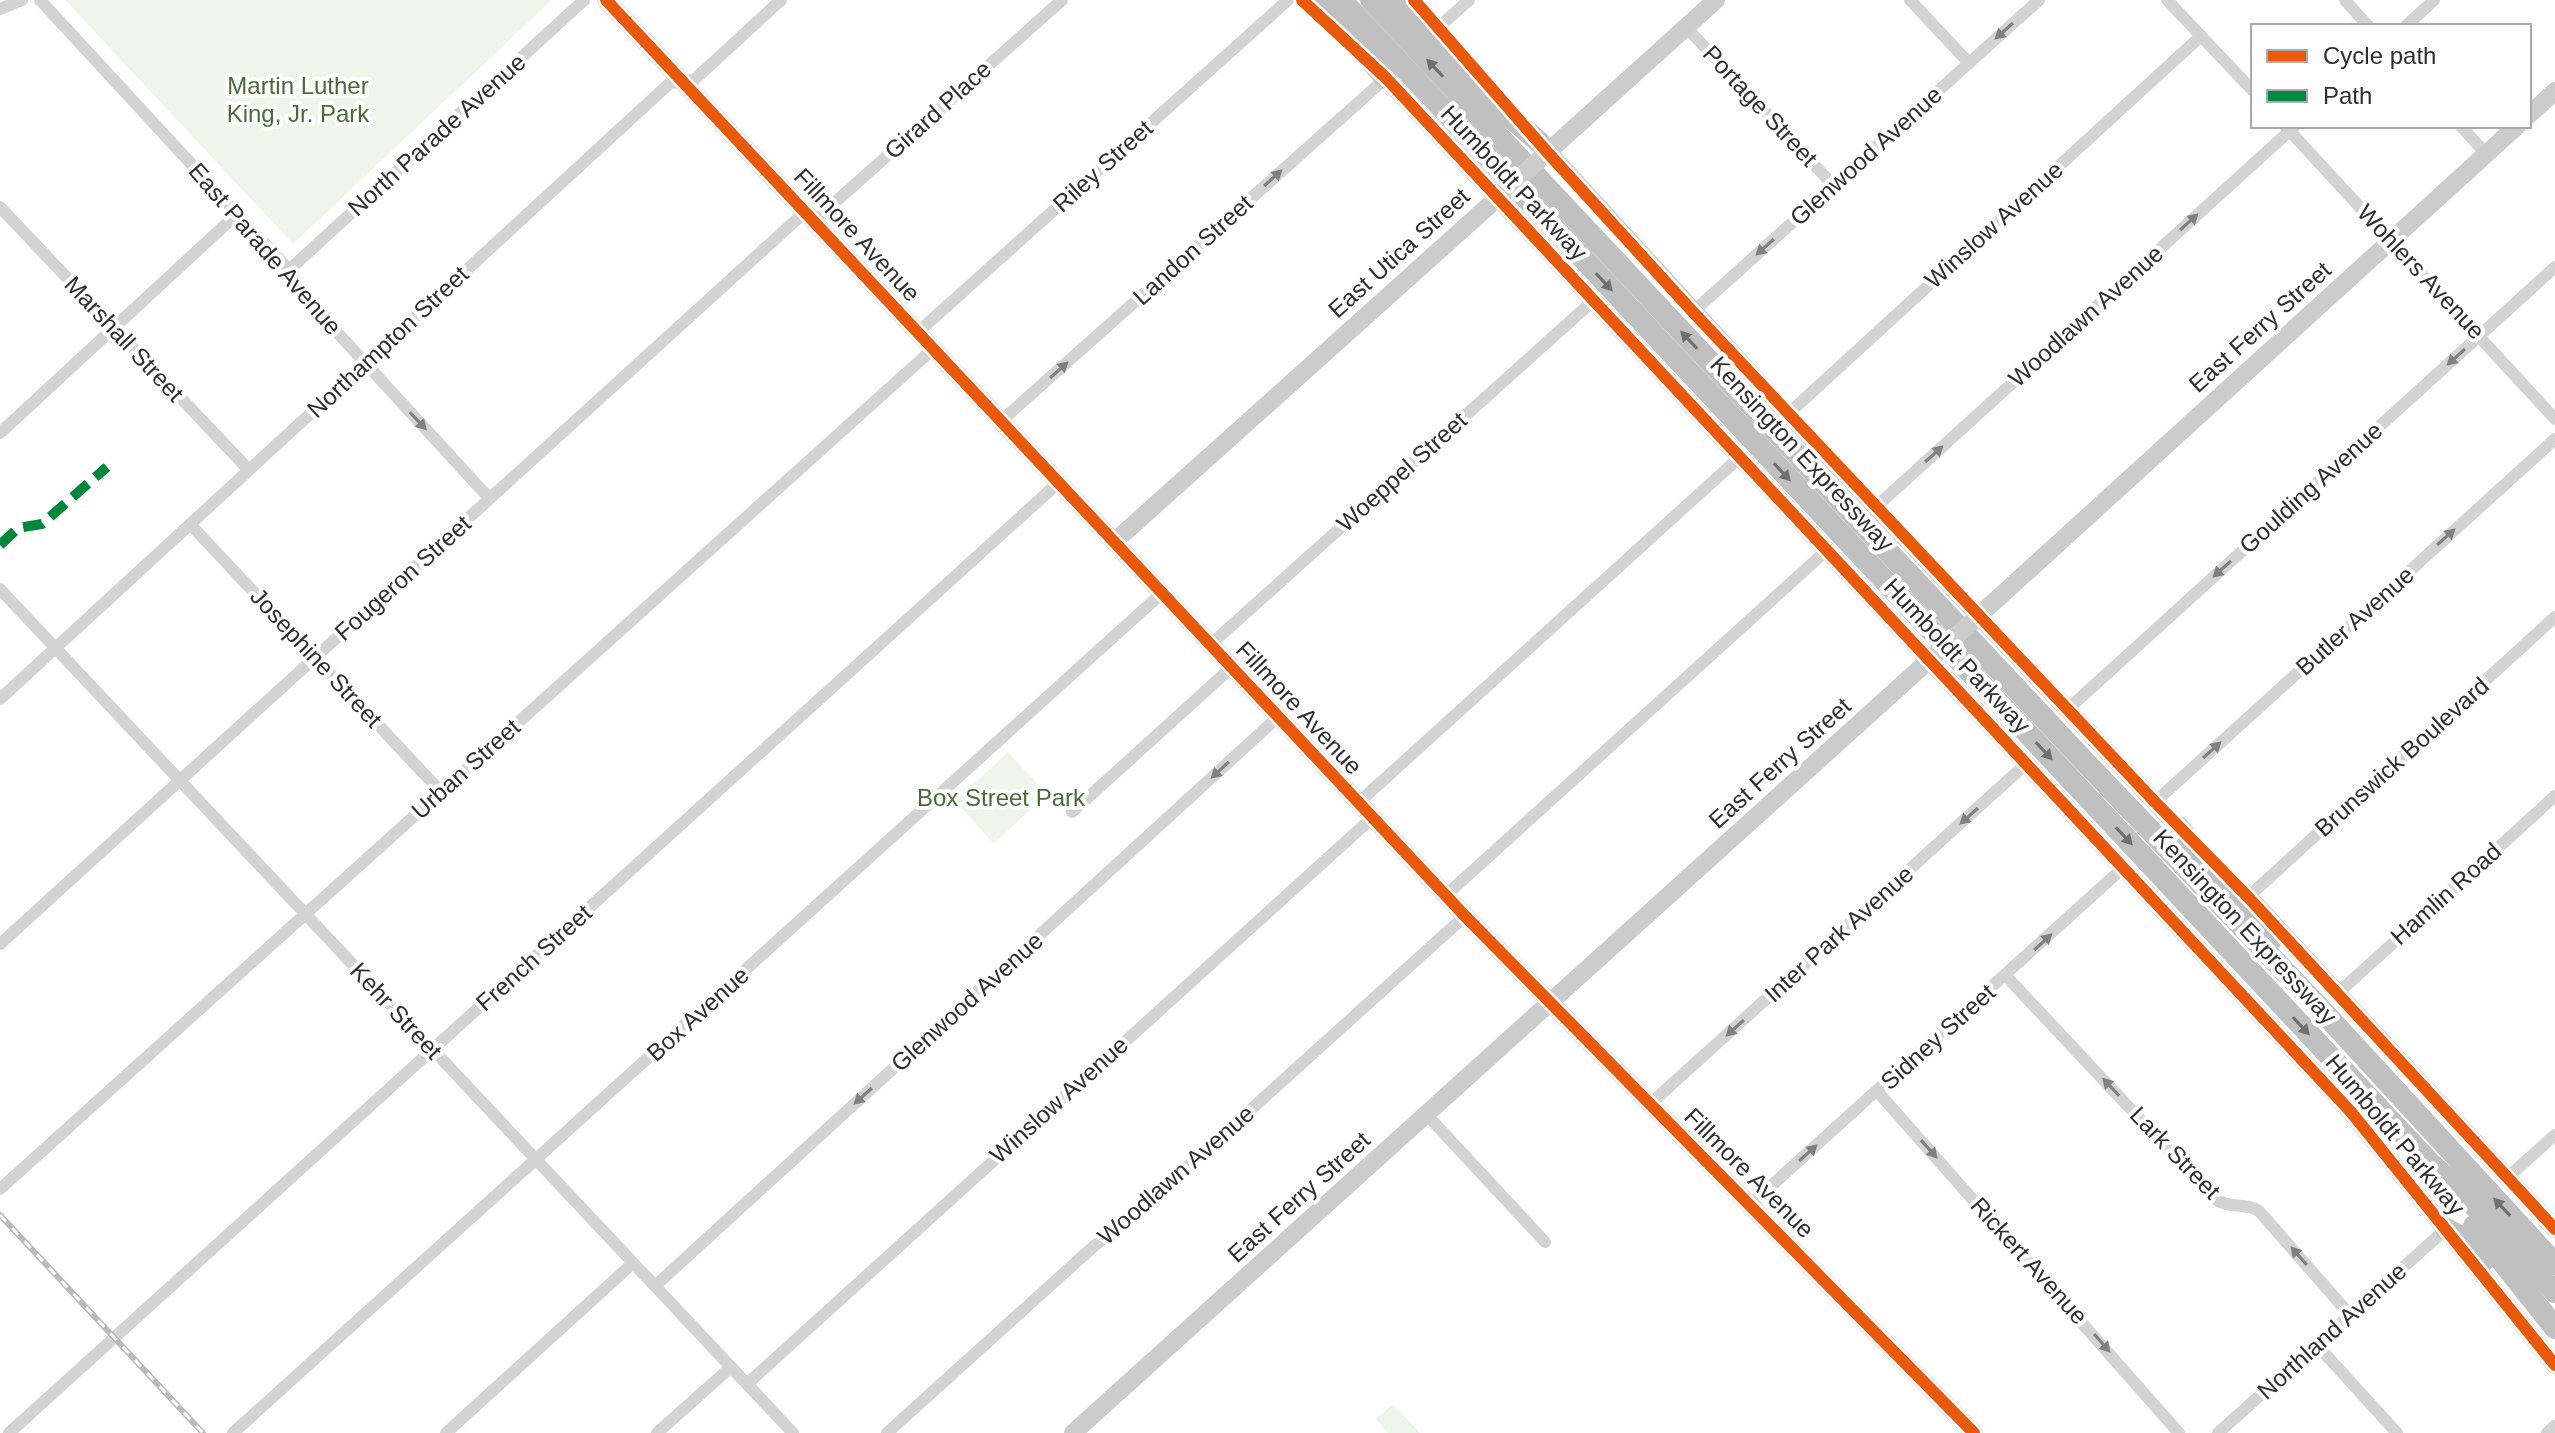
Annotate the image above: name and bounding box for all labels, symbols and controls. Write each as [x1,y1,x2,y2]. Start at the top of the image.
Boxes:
one-way arrow [1994,22,2013,40]
legend [2251,24,2531,128]
street label: Portage Street [1698,40,1823,172]
text: Cycle path [2323,42,2436,69]
street label: North Parade Avenue [343,48,531,221]
street label: Girard Place [879,55,996,164]
one-way arrow [1426,59,1444,78]
park label: Martin Luther King, Jr. Park [227,72,370,127]
street label: Glenwood Avenue [1784,81,1947,231]
text: Path [2323,82,2372,109]
street label: Humboldt Parkway [1436,100,1593,266]
street label: Riley Street [1048,114,1158,217]
street label: Winslow Avenue [1919,156,2068,293]
street label: East Parade Avenue [184,157,347,340]
street label: Fillmore Avenue [789,163,926,307]
one-way arrow [1263,170,1283,187]
street label: East Utica Street [1323,182,1475,323]
street label: Landon Street [1128,189,1258,310]
street label: Wohlers Avenue [2352,199,2491,344]
one-way arrow [2179,214,2198,232]
one-way arrow [1756,237,1775,255]
street label: Woodlawn Avenue [2003,239,2168,392]
street label: East Ferry Street [2183,256,2336,397]
street label: Northampton Street [302,260,474,423]
street label: Marshall Street [59,270,189,407]
one-way arrow [1595,272,1613,291]
one-way arrow [1680,330,1698,349]
one-way arrow [2446,348,2466,366]
street label: Kensington Expressway [1705,351,1900,557]
one-way arrow [1049,362,1068,380]
street label: Woeppel Street [1331,406,1472,537]
one-way arrow [408,411,426,430]
street label: Goulding Avenue [2234,417,2387,559]
one-way arrow [1925,445,1944,463]
one-way arrow [1773,462,1791,481]
street label: Fougeron Street [329,509,476,646]
one-way arrow [2436,529,2455,547]
one-way arrow [2212,560,2231,578]
street label: Butler Avenue [2290,561,2419,681]
street label: Humboldt Parkway [1879,573,2036,739]
street label: Josephine Street [245,583,388,733]
street label: Fillmore Avenue [1231,636,1368,780]
street label: Brunswick Boulevard [2309,672,2494,842]
street label: East Ferry Street [1703,692,1856,833]
street label: Urban Street [406,713,525,824]
one-way arrow [2035,741,2053,760]
one-way arrow [2202,742,2222,759]
one-way arrow [1211,760,1230,778]
park label: Box Street Park [917,784,1086,811]
one-way arrow [1960,806,1979,824]
street label: Kensington Expressway [2148,824,2343,1030]
one-way arrow [2114,826,2132,845]
street label: Hamlin Road [2385,837,2506,950]
street label: Inter Park Avenue [1759,860,1918,1007]
street label: French Street [471,899,597,1016]
street label: Glenwood Avenue [885,927,1048,1077]
one-way arrow [2033,933,2052,951]
street label: Kehr Street [345,957,448,1064]
street label: Box Avenue [641,961,754,1066]
street label: Sidney Street [1875,978,2000,1095]
one-way arrow [2292,1016,2310,1035]
one-way arrow [1725,1018,1744,1036]
street label: Winslow Avenue [984,1031,1133,1168]
street label: Humboldt Parkway [2320,1049,2470,1221]
one-way arrow [2102,1078,2120,1097]
one-way arrow [854,1087,874,1104]
street label: Woodlawn Avenue [1092,1100,1259,1250]
street label: Lark Street [2125,1101,2226,1204]
street label: Fillmore Avenue [1679,1102,1820,1243]
street label: East Ferry Street [1222,1126,1375,1267]
one-way arrow [1920,1140,1938,1159]
one-way arrow [1797,1145,1817,1162]
street label: Rickert Avenue [1965,1192,2093,1330]
one-way arrow [2493,1197,2511,1216]
one-way arrow [2291,1247,2308,1267]
street label: Northland Avenue [2252,1257,2411,1404]
one-way arrow [2093,1333,2110,1353]

